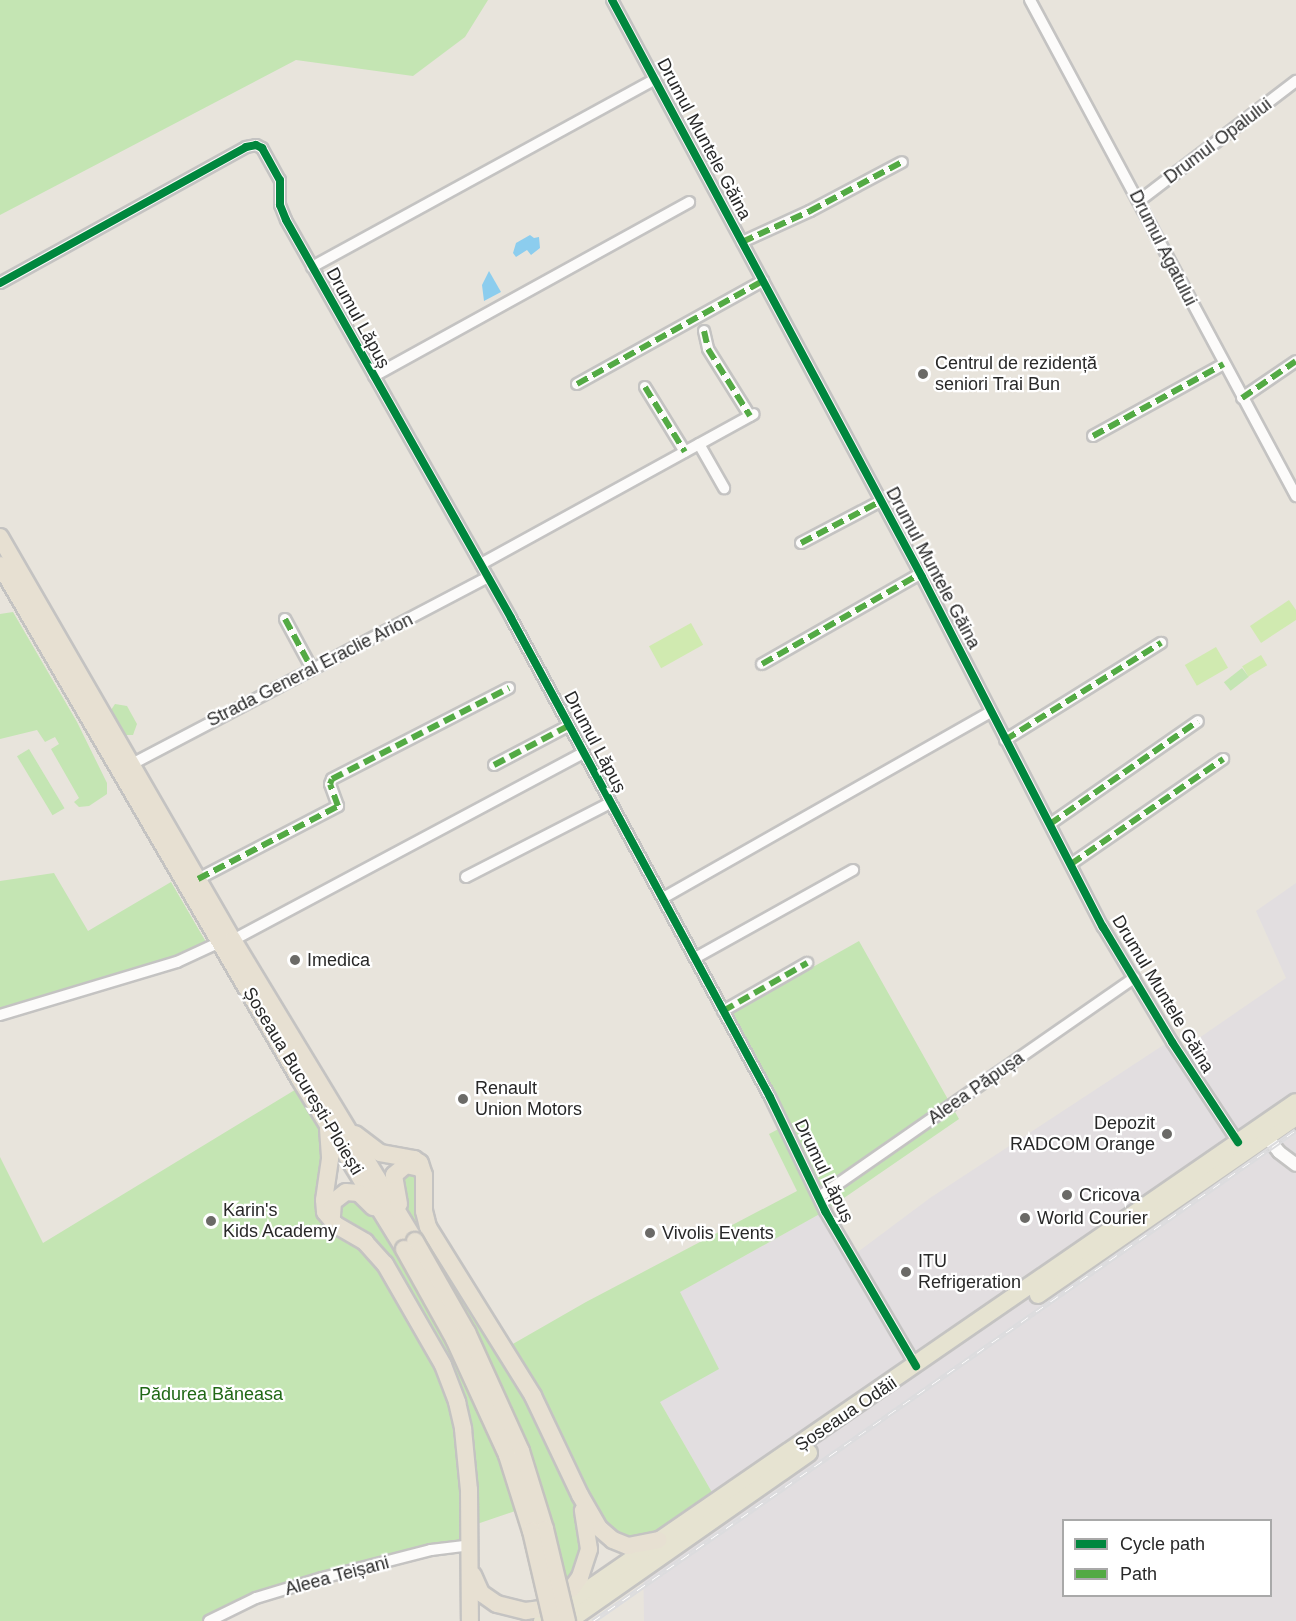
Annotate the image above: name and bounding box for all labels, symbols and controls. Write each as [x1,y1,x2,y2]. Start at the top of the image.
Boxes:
street label: Drumul Muntele Găina [652,54,756,224]
street label: Drumul Opalului [1160,94,1276,188]
street label: Drumul Agatului [1124,186,1202,310]
street label: Drumul Lăpuș [321,264,395,372]
place label: Centrul de rezidență seniori Trai Bun [935,353,1097,395]
marker: Centrul de rezidență seniori Trai Bun [916,367,930,381]
street label: Drumul Muntele Găina [881,483,985,653]
street label: Strada General Eraclie Arion [203,608,417,732]
street label: Drumul Lăpuș [559,687,631,797]
street label: Drumul Muntele Găina [1107,911,1219,1077]
place label: Imedica [307,949,370,971]
marker: Imedica [288,953,302,967]
street label: Șoseaua București-Ploiești [238,983,368,1179]
street label: Aleea Păpușa [924,1047,1028,1129]
place label: Renault Union Motors [475,1078,582,1120]
marker: Renault Union Motors [456,1092,470,1106]
place label: Depozit RADCOM Orange [1010,1113,1155,1156]
street label: Drumul Lăpuș [790,1116,858,1226]
marker: Depozit RADCOM Orange [1160,1127,1174,1141]
place label: Cricova [1079,1184,1140,1206]
marker: Cricova [1060,1188,1074,1202]
place label: Karin's Kids Academy [223,1200,338,1242]
place label: World Courier [1037,1207,1148,1229]
marker: World Courier [1018,1211,1032,1225]
marker: Karin's Kids Academy [204,1214,218,1228]
place label: Vivolis Events [662,1222,774,1244]
marker: Vivolis Events [643,1226,657,1240]
place label: ITU Refrigeration [918,1251,1021,1294]
marker: ITU Refrigeration [899,1265,913,1279]
street label: Șoseaua Odăii [791,1372,901,1456]
park label: Pădurea Băneasa [139,1383,283,1405]
legend [1062,1519,1272,1597]
text: Cycle path [1120,1534,1205,1554]
street label: Aleea Teișani [282,1552,392,1600]
text: Path [1120,1564,1157,1584]

